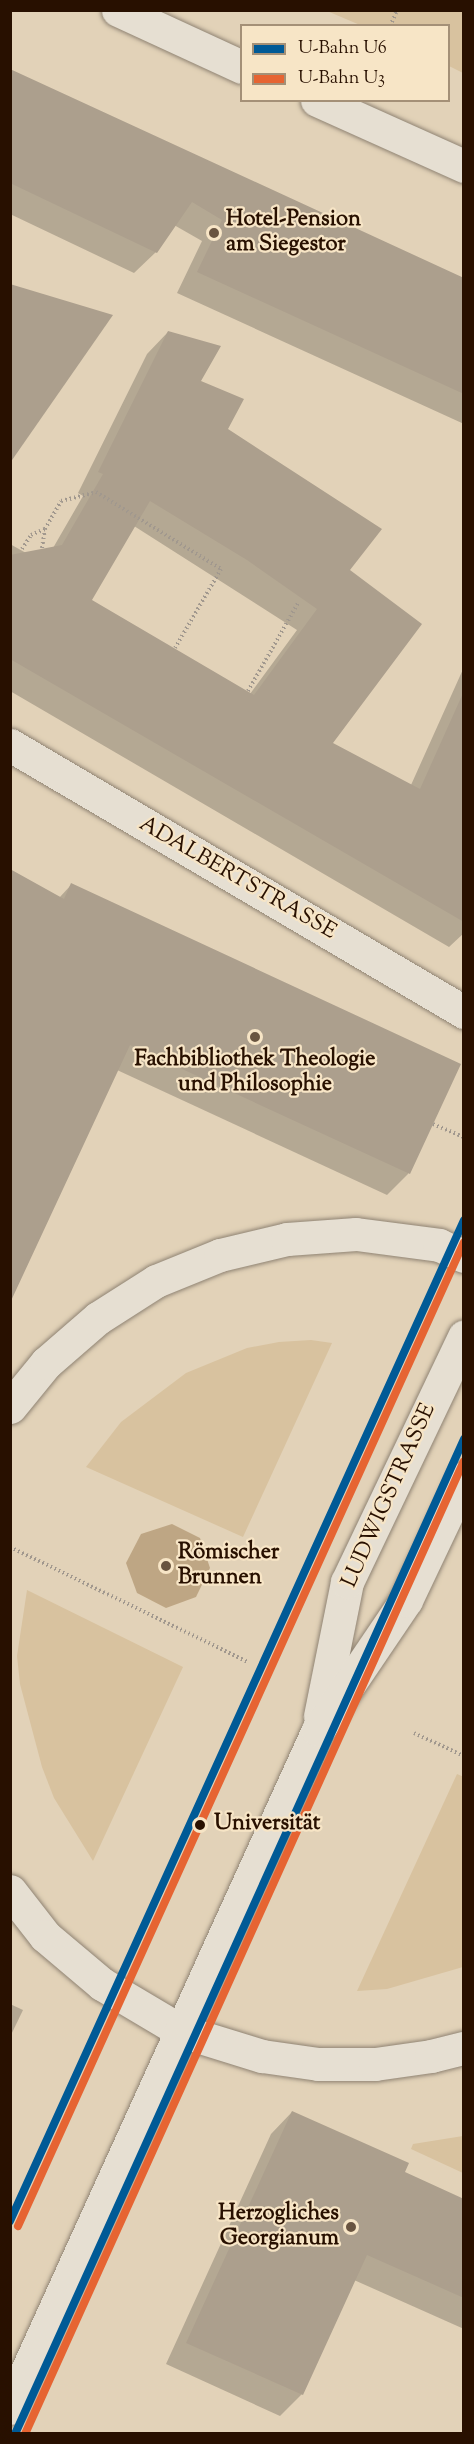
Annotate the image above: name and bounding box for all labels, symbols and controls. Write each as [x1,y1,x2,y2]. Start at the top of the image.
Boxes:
legend [240,24,450,102]
text: U-Bahn U6 [298,36,387,62]
text: U-Bahn U3 [298,66,385,92]
place label: Hotel-Pension am Siegestor [226,207,361,258]
marker: Hotel-Pension am Siegestor [207,226,221,240]
street label: ADALBERTSTRASSE [134,812,340,946]
marker: Fachbibliothek Theologie und Philosophie [248,1030,262,1044]
place label: Fachbibliothek Theologie und Philosophie [135,1047,375,1098]
street label: LUDWIGSTRASSE [338,1400,442,1592]
place label: Römischer Brunnen [178,1540,279,1592]
marker: Römischer Brunnen [159,1559,173,1573]
place label: Universität [214,1812,320,1838]
marker: Universität [191,1816,209,1834]
place label: Herzogliches Georgianum [218,2201,339,2252]
marker: Herzogliches Georgianum [344,2220,358,2234]

